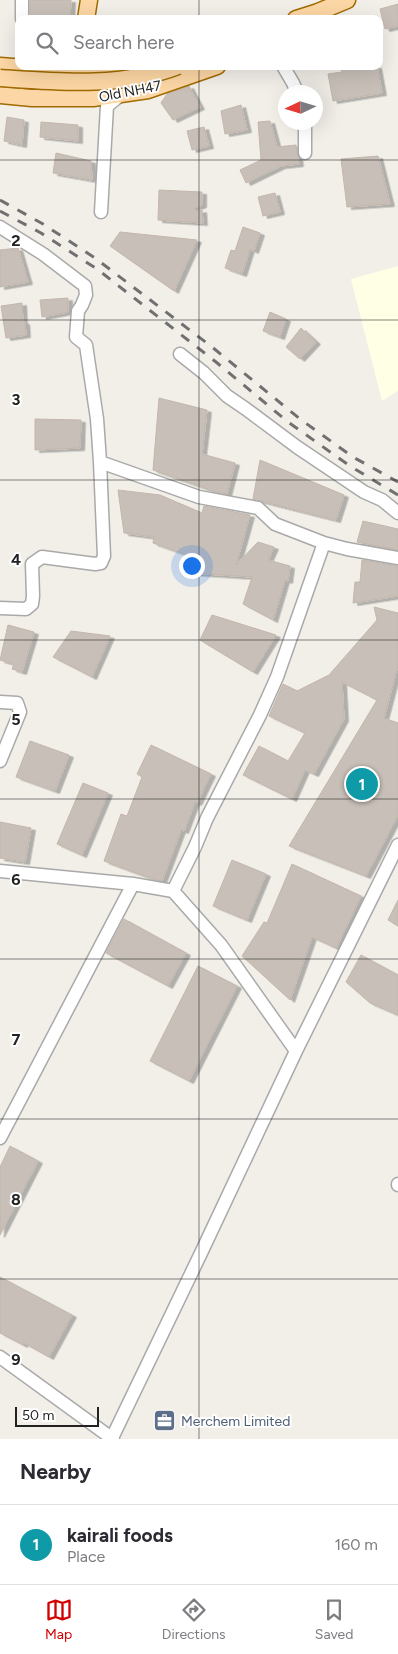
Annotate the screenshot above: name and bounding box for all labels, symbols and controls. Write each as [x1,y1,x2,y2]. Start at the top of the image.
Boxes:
search box [15,15,383,70]
icon: search [33,29,61,57]
text: Search here [73,31,175,54]
street label: Old NH47 [97,77,163,106]
north arrow [278,85,323,130]
text: 2 [11,231,21,250]
text: 3 [12,390,21,409]
text: 4 [11,550,21,569]
your location [179,553,205,579]
text: 5 [11,710,21,729]
pin: 1 [346,765,378,803]
text: 6 [11,870,21,889]
text: 7 [12,1030,21,1049]
text: 8 [11,1190,21,1209]
text: 9 [11,1350,21,1369]
scale bar [15,1404,99,1427]
text: 50 m [22,1407,54,1424]
office icon: Merchem Limited [153,1409,177,1433]
place label: Merchem Limited [181,1413,290,1430]
text: Nearby [20,1459,91,1484]
text: kairali foods [67,1524,173,1547]
text: 1 [33,1535,39,1554]
text: 160 m [335,1535,378,1554]
text: Place [67,1547,105,1566]
tab: Map [45,1596,73,1643]
tab: Directions [162,1596,226,1643]
tab: Saved [315,1596,353,1643]

